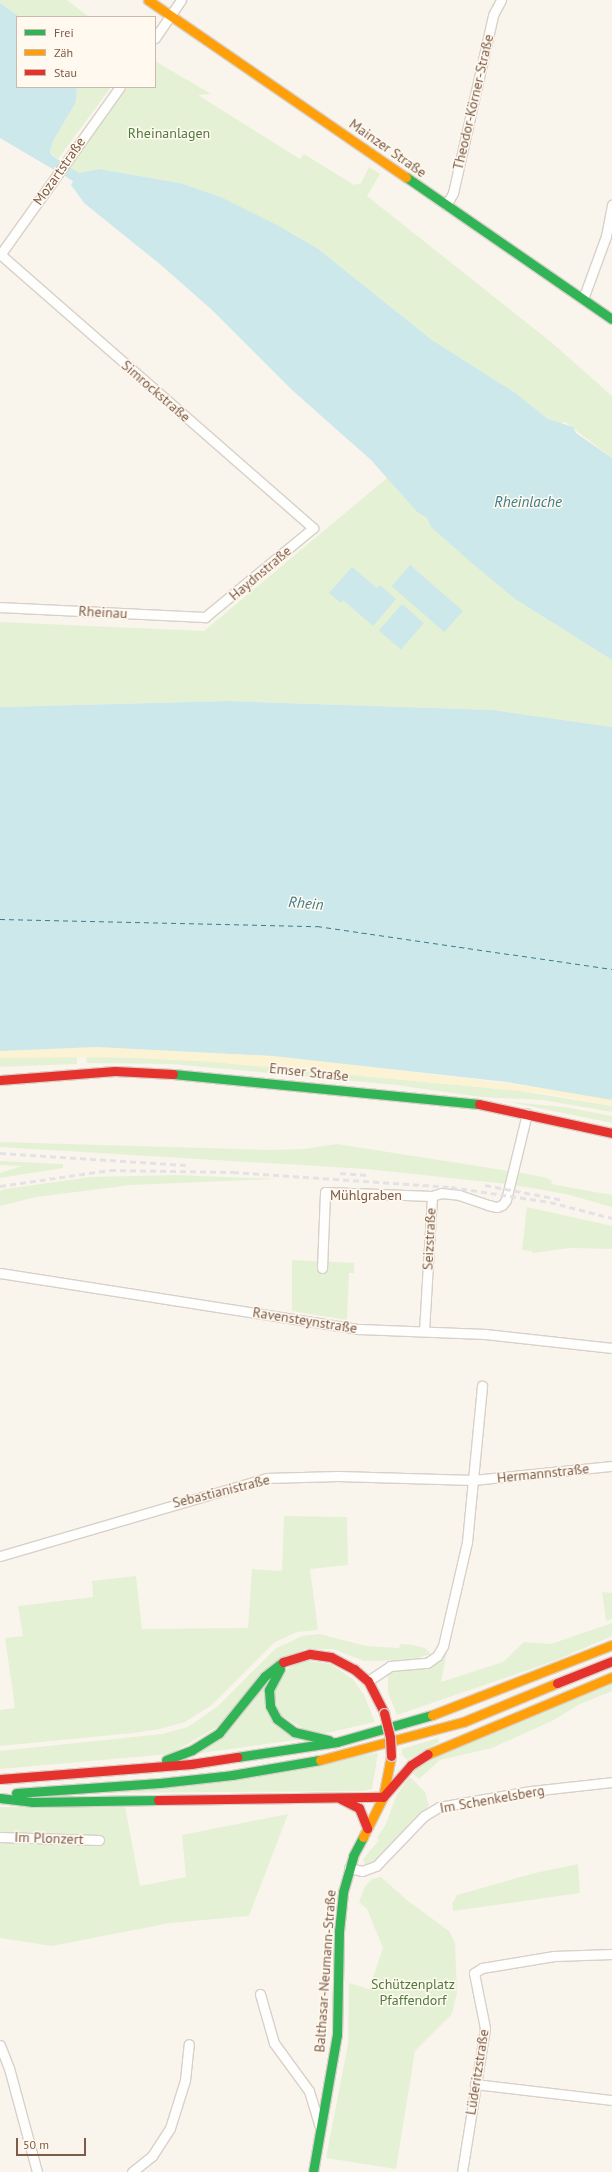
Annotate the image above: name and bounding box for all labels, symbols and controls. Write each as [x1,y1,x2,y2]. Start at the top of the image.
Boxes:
legend [16,16,156,88]
text: Frei [54,25,74,40]
street label: Theodor-Körner-Straße [449,33,497,171]
text: Zäh [54,45,73,60]
text: Stau [54,65,77,80]
street label: Mainzer Straße [346,115,430,181]
park label: Rheinanlagen [128,125,210,141]
street label: Mozartstraße [29,134,89,208]
street label: Simrockstraße [118,357,194,425]
water label: Rheinlache [494,493,562,511]
street label: Haydnstraße [226,542,294,604]
street label: Rheinau [78,602,128,622]
water label: Rhein [288,893,324,913]
street label: Emser Straße [269,1059,349,1085]
street label: Mühlgraben [330,1187,402,1203]
street label: Seizstraße [419,1207,439,1271]
street label: Ravensteynstraße [251,1303,359,1337]
street label: Hermannstraße [496,1460,590,1486]
street label: Sebastianistraße [171,1471,271,1511]
street label: Im Schenkelsberg [438,1782,546,1816]
street label: Im Plonzert [14,1828,84,1848]
street label: Balthasar-Neumann-Straße [311,1889,339,2053]
park label: Schützenplatz Pfaffendorf [371,1976,455,2008]
street label: Lüderitzstraße [462,2028,492,2116]
scale bar [18,2130,88,2156]
text: 50 m [23,2137,49,2152]

